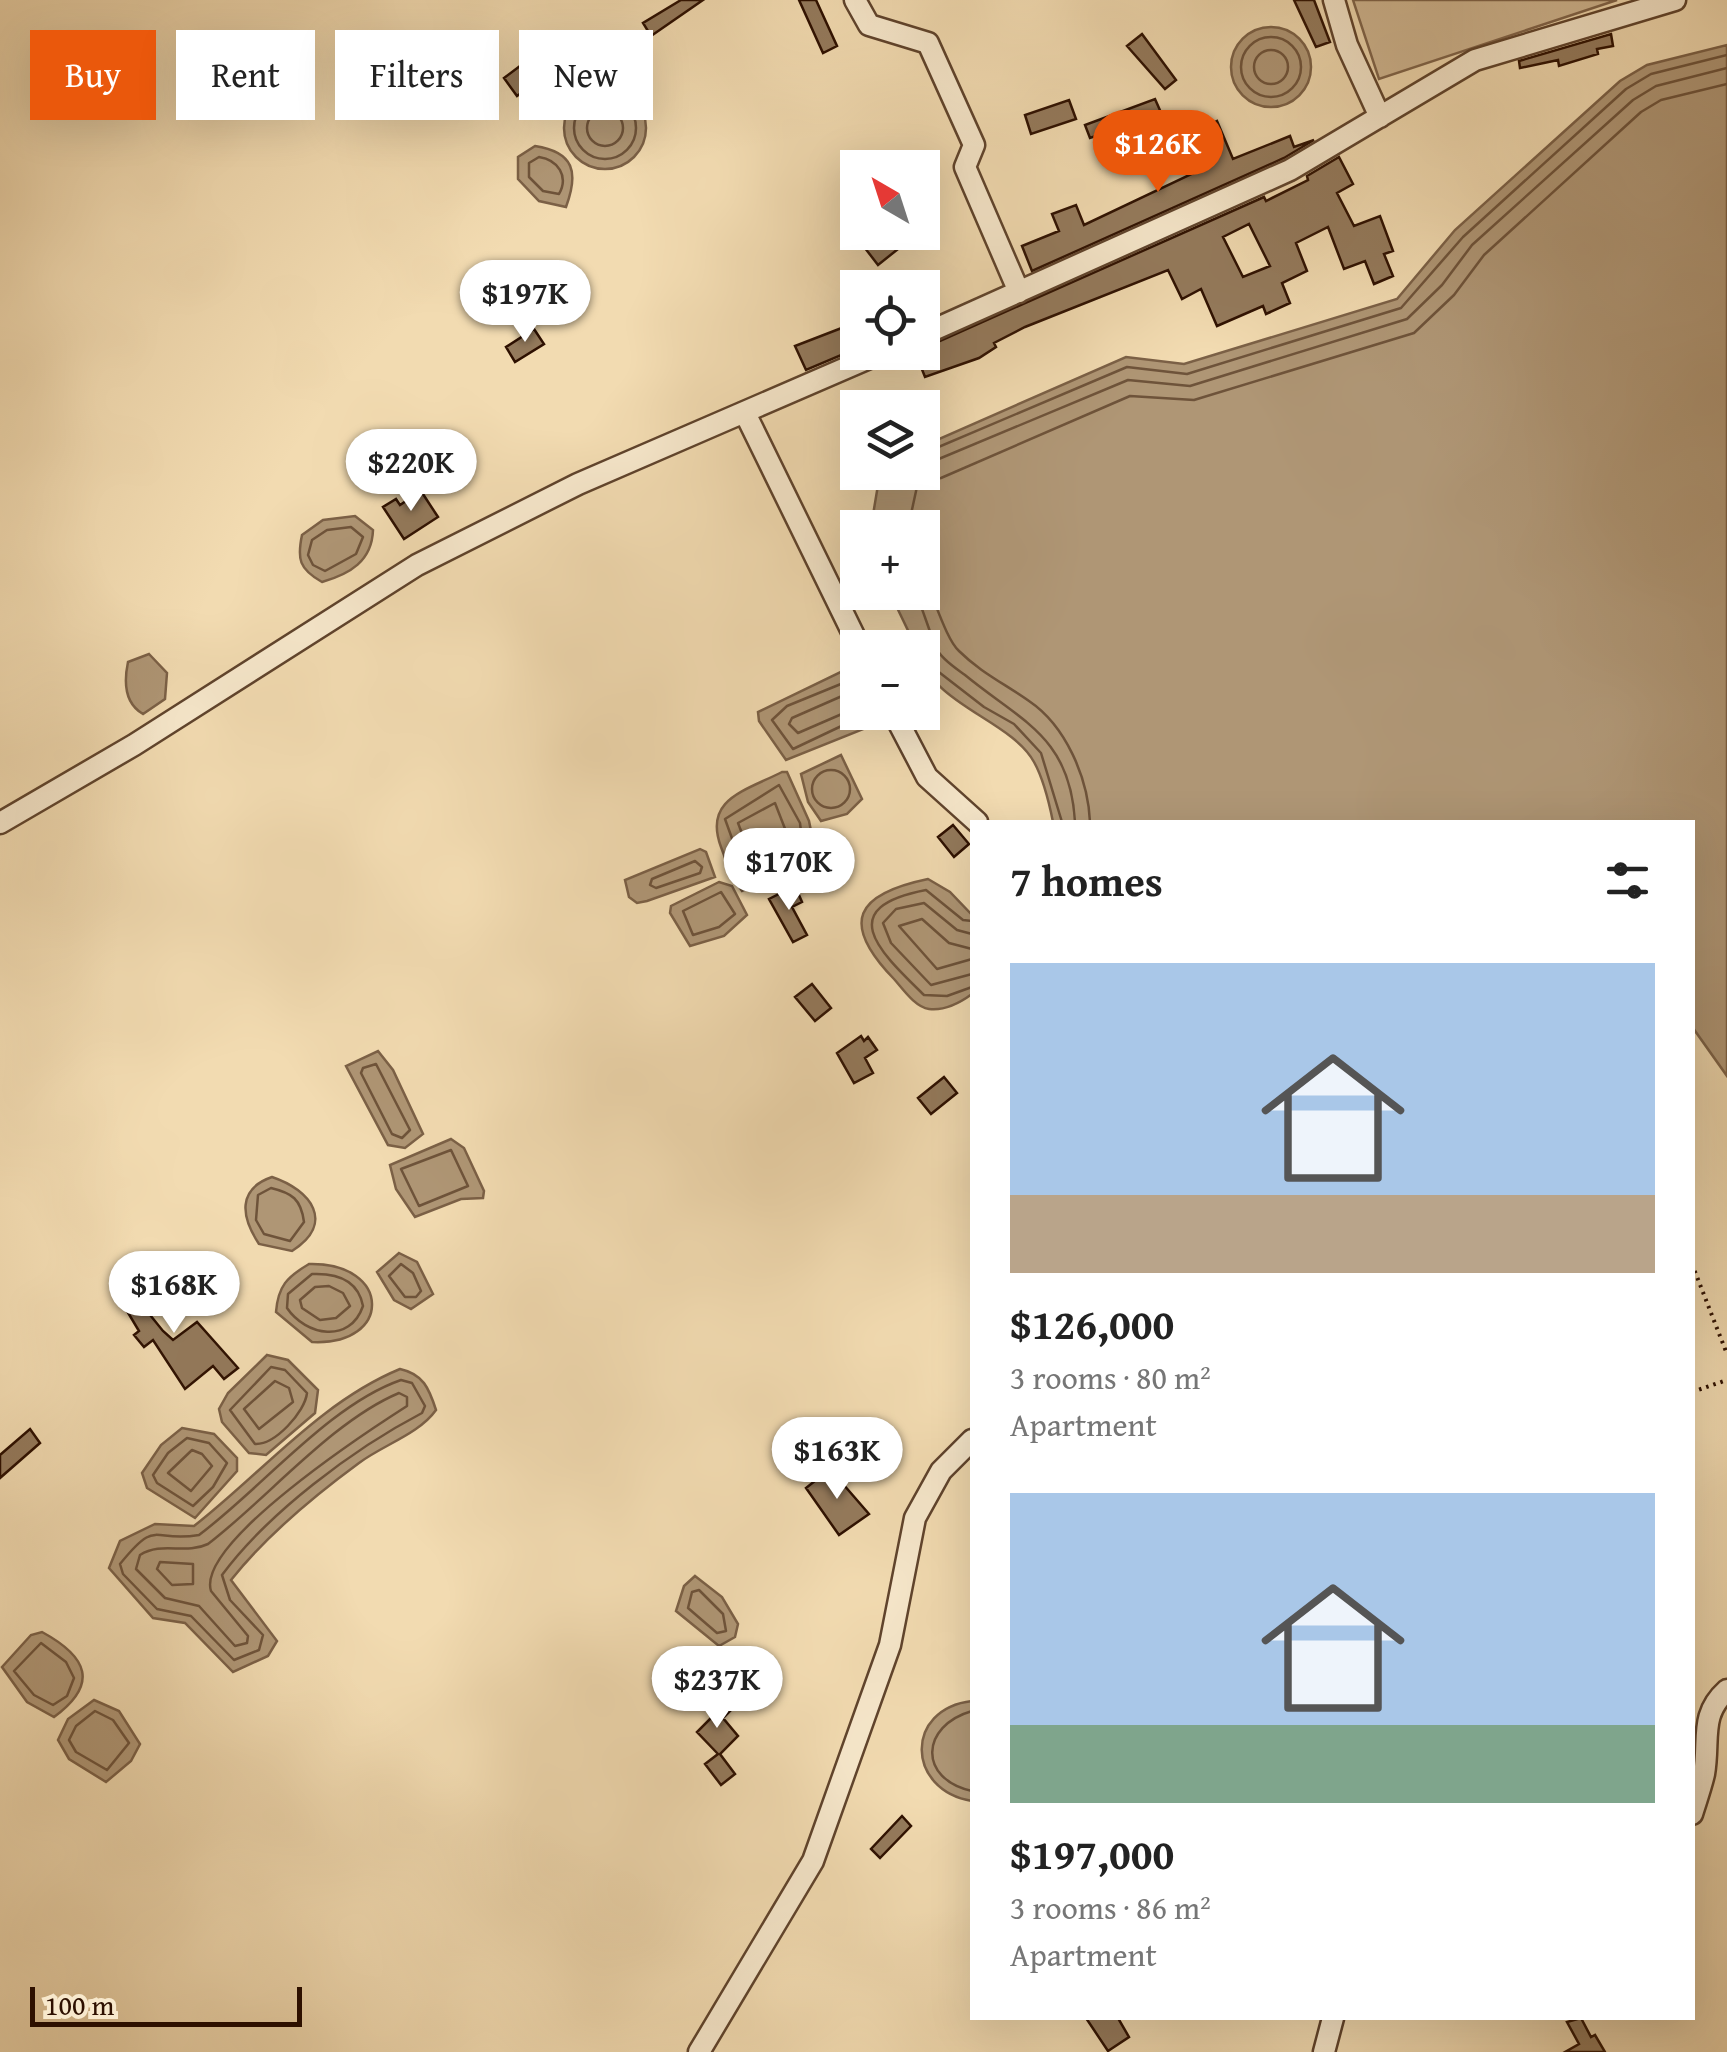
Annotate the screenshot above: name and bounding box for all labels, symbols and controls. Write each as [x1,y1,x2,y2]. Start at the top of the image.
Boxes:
chip: Buy [30,30,156,120]
chip: Rent [176,30,315,120]
chip: Filters [335,30,499,120]
chip: New [519,30,653,120]
pin: $126K [1088,110,1228,195]
text: $126K [1115,119,1201,166]
north arrow [840,150,940,250]
map controls [840,150,940,730]
pin: $197K [455,260,595,345]
text: $197K [482,269,568,316]
button: locate [840,270,940,370]
button: layers [840,390,940,490]
pin: $220K [341,429,481,514]
text: $220K [368,438,454,485]
button: + [840,510,940,610]
button: − [840,630,940,730]
pin: $170K [719,828,859,913]
text: $170K [746,837,832,884]
text: 7 homes [1010,850,1163,911]
icon: filters [1600,853,1655,908]
icon: home [1243,1028,1423,1208]
pin: $168K [104,1251,244,1336]
text: $168K [131,1260,217,1307]
text: $126,000 [1010,1293,1174,1354]
text: 3 rooms · 80 m² [1010,1354,1211,1401]
text: Apartment [1010,1401,1157,1448]
pin: $163K [767,1417,907,1502]
text: $163K [794,1426,880,1473]
icon: home [1243,1558,1423,1738]
pin: $237K [647,1646,787,1731]
text: $237K [674,1655,760,1702]
text: $197,000 [1010,1823,1174,1884]
text: 3 rooms · 86 m² [1010,1884,1211,1931]
text: Apartment [1010,1931,1157,1978]
scale bar [30,1982,302,2026]
text: 100 m [45,1984,114,2025]

